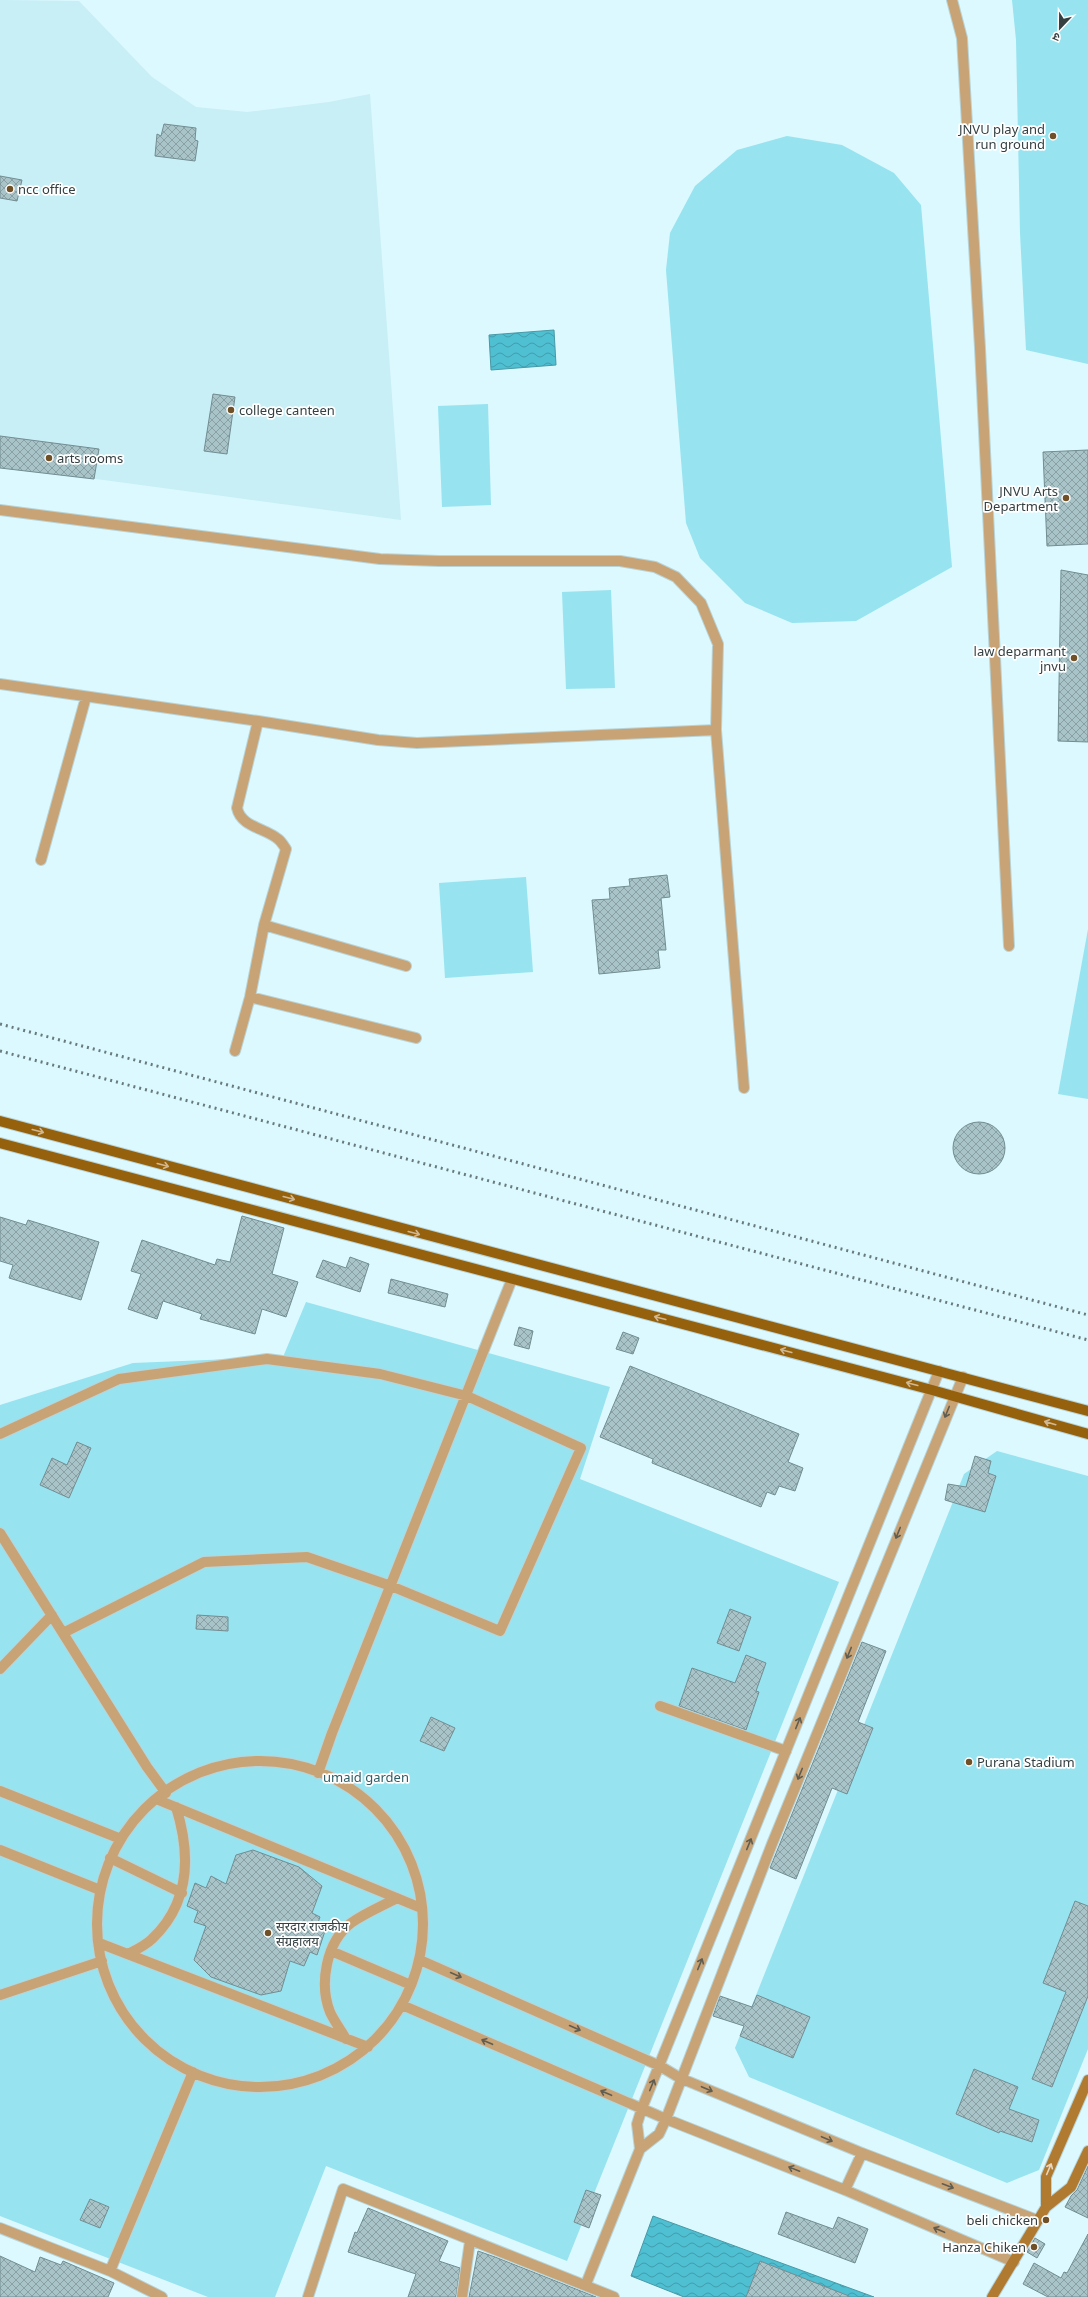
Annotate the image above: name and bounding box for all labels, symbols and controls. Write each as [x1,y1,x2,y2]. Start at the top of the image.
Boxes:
north arrow [1040,8,1080,48]
text: उ [1050,29,1062,46]
place label: JNVU play and run ground [957,120,1045,153]
marker: JNVU play and run ground [1048,131,1058,141]
place label: ncc office [18,180,76,198]
marker: ncc office [5,184,15,194]
place label: college canteen [239,401,335,419]
marker: college canteen [226,405,236,415]
place label: arts rooms [57,449,123,467]
marker: arts rooms [44,453,54,463]
place label: JNVU Arts Department [984,482,1058,515]
marker: JNVU Arts Department [1061,493,1071,503]
place label: law deparmant jnvu [974,642,1066,675]
marker: law deparmant jnvu [1069,653,1079,663]
one-way arrow [31,1128,44,1135]
one-way arrow [157,1161,170,1169]
one-way arrow [282,1195,295,1202]
one-way arrow [408,1229,421,1237]
one-way arrow [654,1314,667,1321]
one-way arrow [780,1347,793,1354]
one-way arrow [906,1380,919,1387]
one-way arrow [943,1406,951,1418]
one-way arrow [1044,1419,1057,1426]
one-way arrow [894,1526,902,1538]
one-way arrow [845,1647,853,1659]
one-way arrow [794,1718,802,1730]
place label: Purana Stadium [977,1753,1075,1771]
marker: Purana Stadium [964,1757,974,1767]
one-way arrow [796,1767,804,1779]
park label: umaid garden [323,1768,409,1786]
one-way arrow [746,1838,753,1850]
place label: सरदार राजकीय संग्रहालय [276,1917,349,1950]
marker: सरदार राजकीय संग्रहालय [263,1928,273,1938]
one-way arrow [697,1959,705,1971]
one-way arrow [450,1971,462,1979]
one-way arrow [569,2025,581,2032]
one-way arrow [481,2038,493,2045]
one-way arrow [648,2079,656,2091]
one-way arrow [701,2085,713,2093]
one-way arrow [601,2089,613,2096]
one-way arrow [821,2135,833,2143]
one-way arrow [1046,2164,1054,2176]
one-way arrow [788,2165,800,2173]
one-way arrow [942,2183,954,2191]
place label: beli chicken [966,2211,1038,2229]
marker: beli chicken [1041,2215,1051,2225]
one-way arrow [934,2226,946,2233]
place label: Hanza Chiken [942,2238,1026,2256]
marker: Hanza Chiken [1029,2242,1039,2252]

